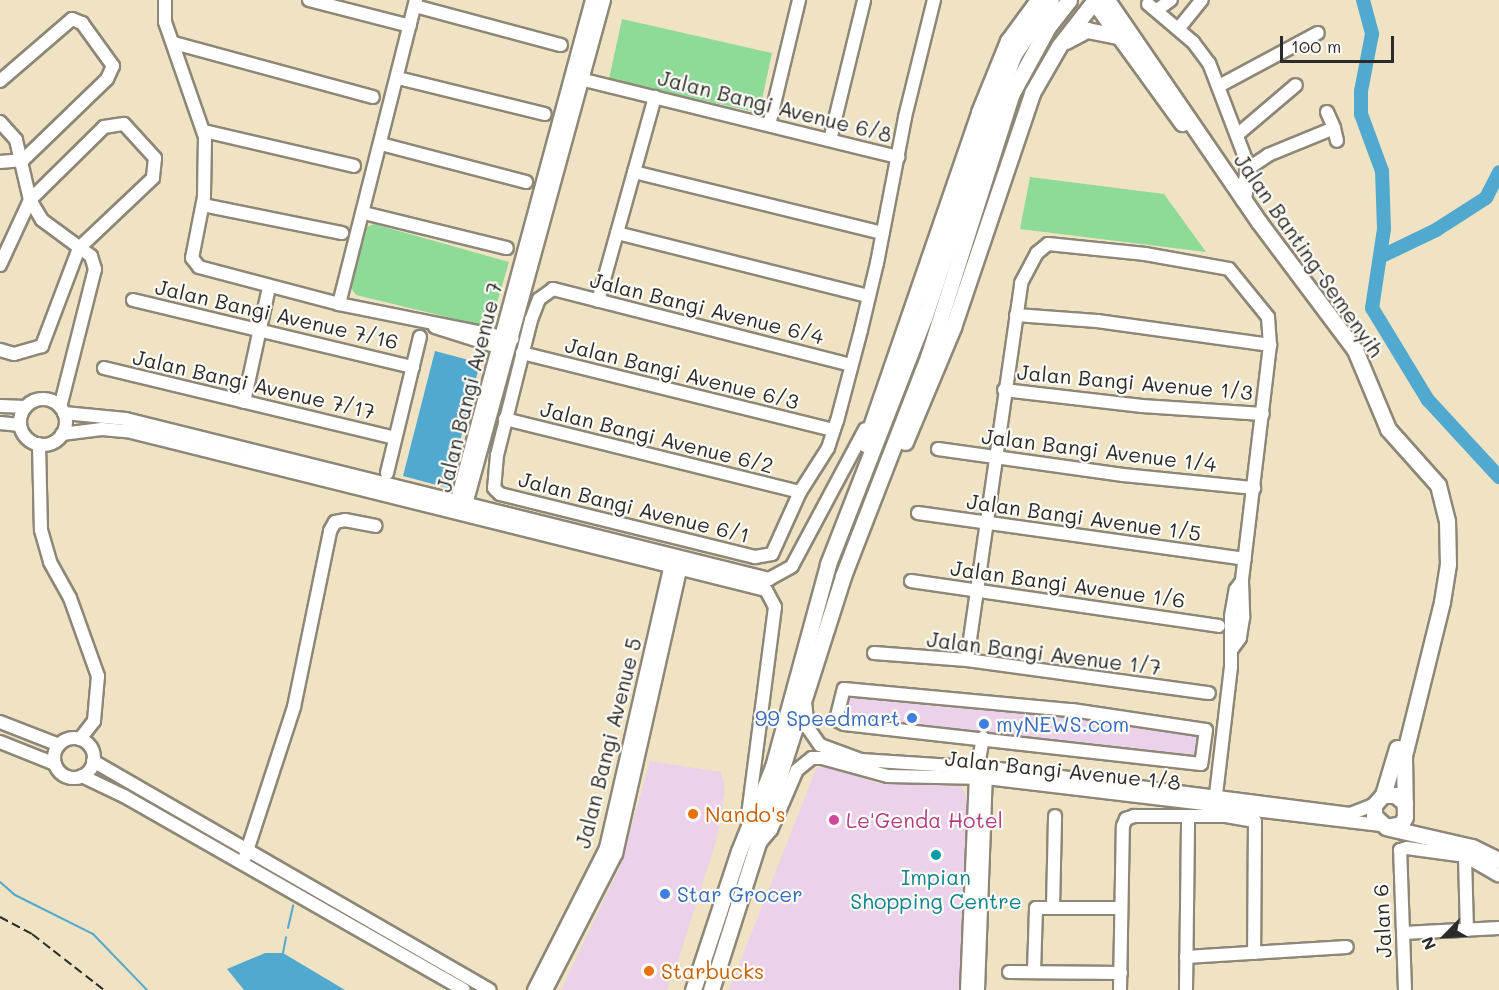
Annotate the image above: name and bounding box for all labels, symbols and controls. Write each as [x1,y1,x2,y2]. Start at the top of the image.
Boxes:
scale bar [1283,24,1397,62]
text: 100 m [1291,34,1341,58]
street label: Jalan Bangi Avenue 6/8 [655,65,895,147]
street label: Jalan Banting-Semenyih [1229,148,1389,362]
street label: Jalan Bangi Avenue 6/4 [588,267,826,349]
street label: Jalan Bangi Avenue 7/16 [153,274,401,354]
street label: Jalan Bangi Avenue 7 [431,279,507,495]
street label: Jalan Bangi Avenue 6/3 [563,332,801,414]
street label: Jalan Bangi Avenue 7/17 [131,344,377,424]
street label: Jalan Bangi Avenue 1/3 [1016,359,1254,405]
street label: Jalan Bangi Avenue 6/2 [538,396,776,478]
street label: Jalan Bangi Avenue 1/4 [980,423,1218,477]
street label: Jalan Bangi Avenue 6/1 [516,466,752,548]
street label: Jalan Bangi Avenue 1/5 [965,488,1203,546]
street label: Jalan Bangi Avenue 1/6 [949,555,1187,613]
street label: Jalan Bangi Avenue 1/7 [925,626,1163,680]
street label: Jalan Bangi Avenue 5 [570,635,646,851]
place label: 99 Speedmart [755,705,900,731]
marker: 99 Speedmart [905,711,919,725]
place label: myNEWS.com [996,711,1129,737]
marker: myNEWS.com [977,717,991,731]
street label: Jalan Bangi Avenue 1/8 [944,745,1182,795]
place label: Nando's [705,801,786,827]
marker: Nando's [686,807,700,821]
place label: Le'Genda Hotel [846,807,1003,833]
marker: Le'Genda Hotel [827,813,841,827]
marker: Impian Shopping Centre [929,848,943,862]
place label: Impian Shopping Centre [850,864,1022,914]
place label: Star Grocer [677,881,803,907]
street label: Jalan 6 [1367,883,1397,959]
marker: Star Grocer [658,887,672,901]
north arrow [1415,906,1475,966]
text: N [1416,934,1440,953]
place label: Starbucks [661,958,764,984]
marker: Starbucks [642,964,656,978]

